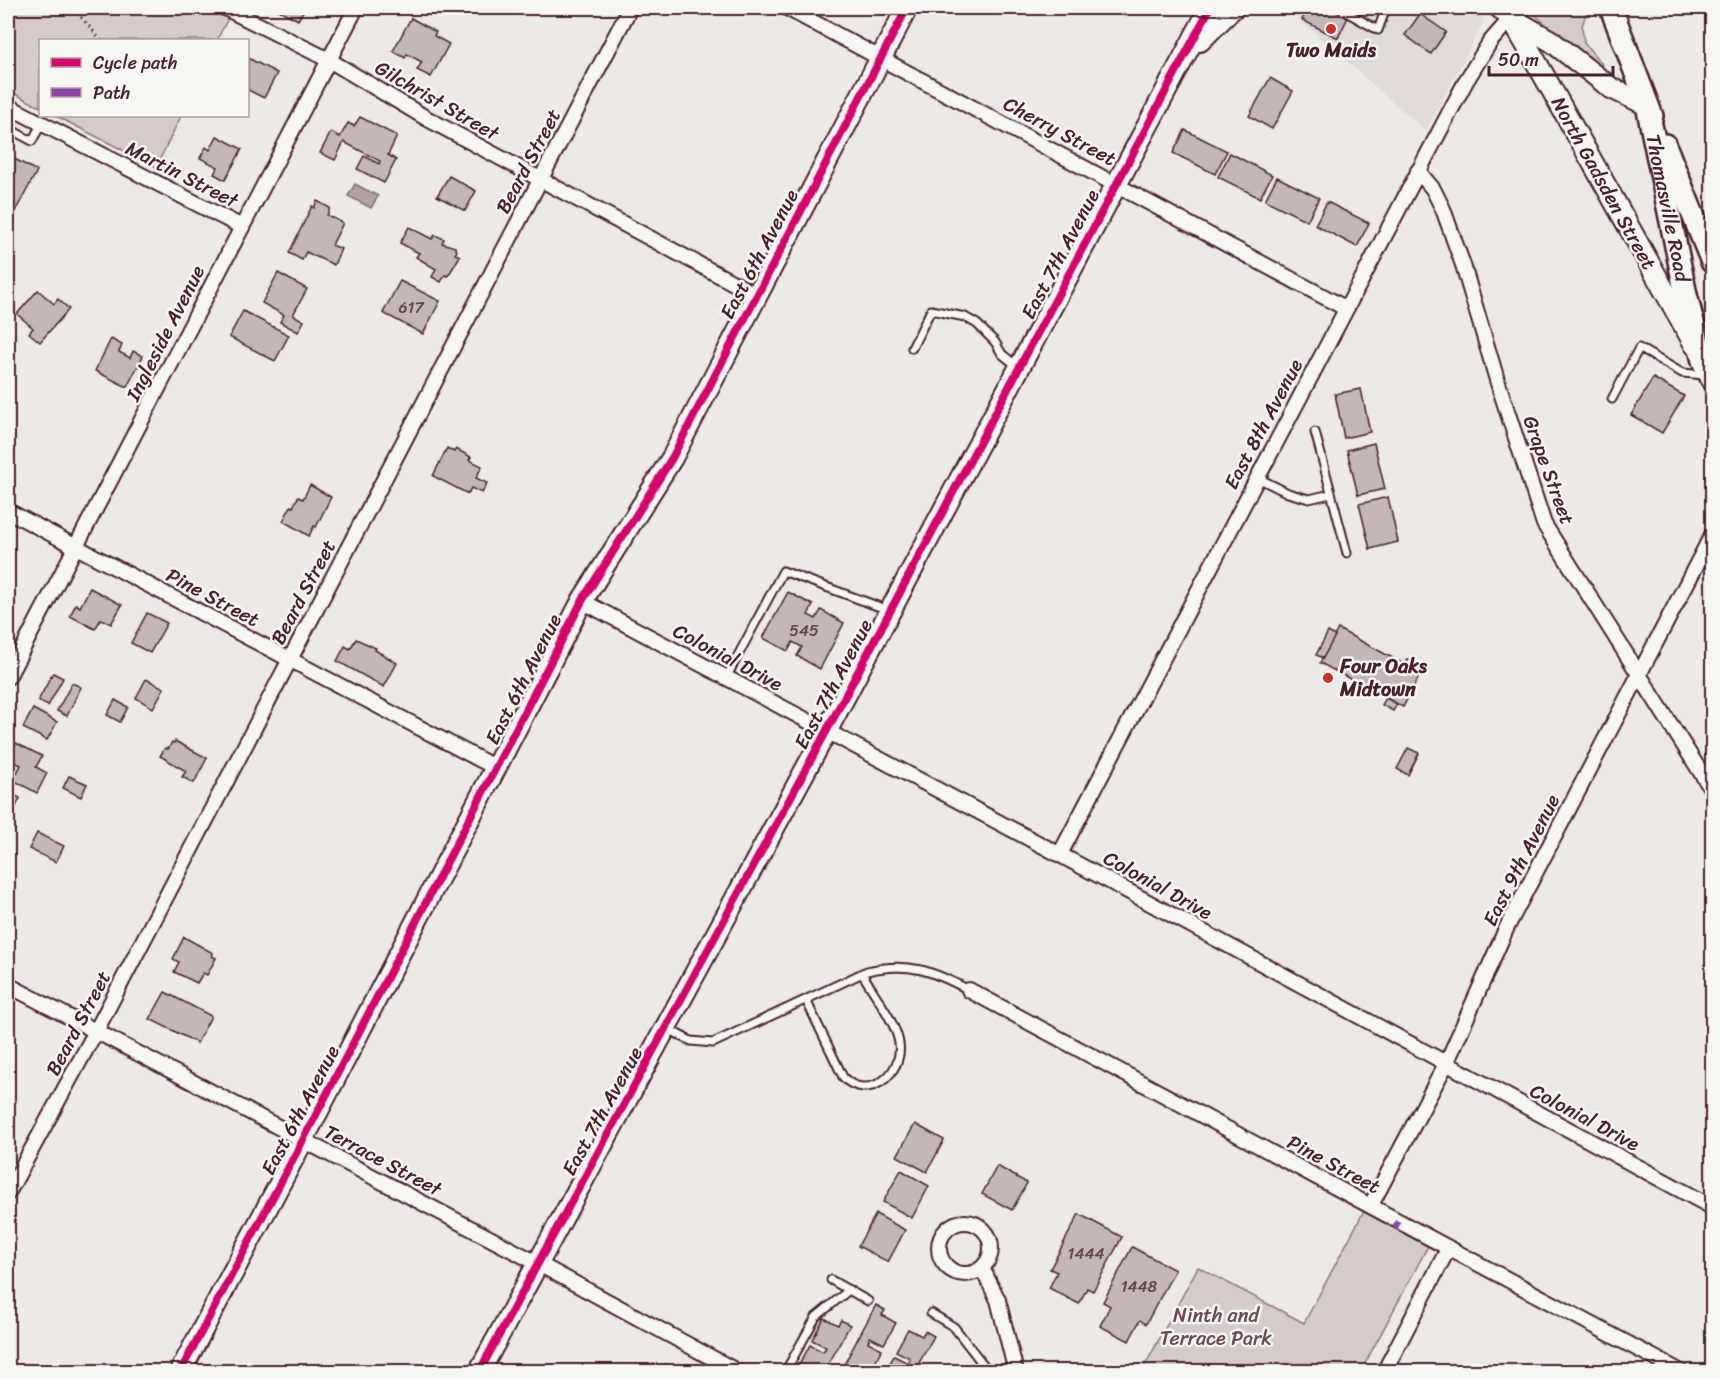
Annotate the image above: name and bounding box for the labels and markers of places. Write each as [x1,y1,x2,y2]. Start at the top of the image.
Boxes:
marker: Two Maids [1324,22,1338,36]
place label: Two Maids [1286,33,1377,68]
place label: Four Oaks Midtown [1339,649,1428,707]
marker: Four Oaks Midtown [1321,671,1335,685]

